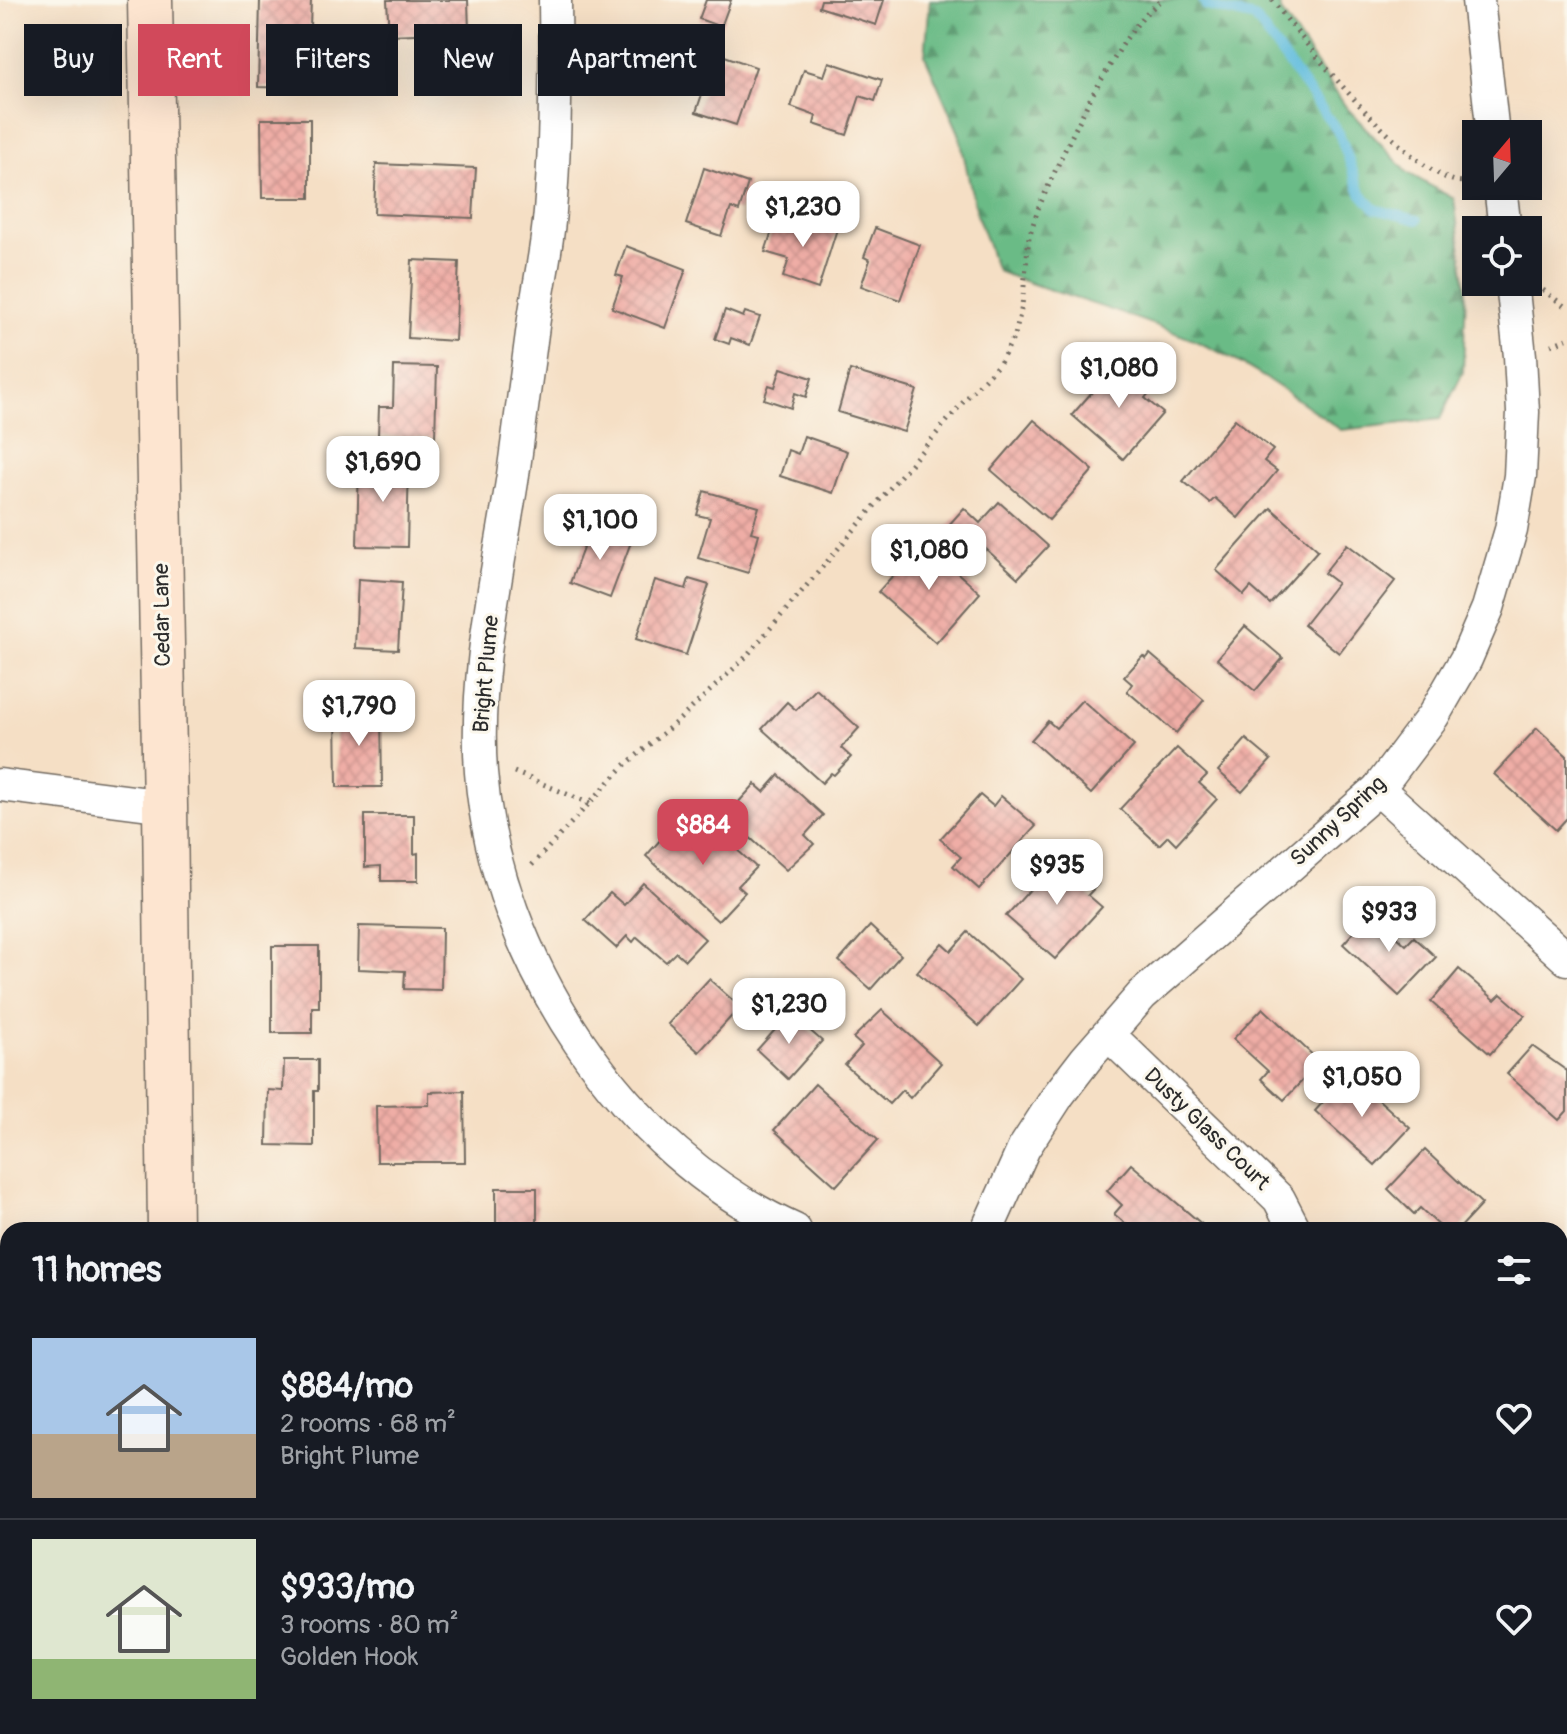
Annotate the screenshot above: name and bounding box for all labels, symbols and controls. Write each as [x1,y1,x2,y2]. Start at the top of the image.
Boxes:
chip: Buy [24,24,122,96]
chip: Rent [138,24,250,96]
chip: Filters [266,24,398,96]
chip: New [414,24,522,96]
chip: Apartment [538,24,725,96]
north arrow [1462,120,1542,200]
map controls [1462,120,1542,296]
pin: $1,230 [738,181,868,249]
text: $1,230 [765,191,841,223]
button: locate [1462,216,1542,296]
pin: $1,080 [1054,342,1184,410]
text: $1,080 [1079,352,1159,384]
pin: $1,690 [318,436,448,504]
text: $1,690 [344,446,422,478]
pin: $1,100 [535,494,665,562]
text: $1,100 [562,504,638,536]
pin: $1,080 [864,524,994,592]
text: $1,080 [889,534,969,566]
street label: Cedar Lane [147,563,177,667]
street label: Bright Plume [467,614,505,734]
pin: $1,790 [294,680,424,748]
text: $1,790 [321,690,397,722]
street label: Sunny Spring [1284,770,1392,872]
pin: $884 [656,799,750,867]
text: $884 [675,809,731,841]
pin: $935 [1010,839,1104,907]
text: $935 [1029,849,1085,881]
pin: $933 [1342,886,1436,954]
text: $933 [1361,896,1417,928]
pin: $1,230 [724,978,854,1046]
text: $1,230 [751,988,827,1020]
pin: $1,050 [1297,1051,1427,1119]
text: $1,050 [1322,1061,1402,1093]
street label: Dusty Glass Court [1138,1062,1276,1196]
icon: filters [1492,1248,1536,1292]
text: 11 homes [32,1249,161,1292]
text: $884/mo [280,1365,413,1408]
icon: home [96,1370,192,1466]
icon: heart [1492,1396,1536,1440]
text: 2 rooms · 68 m² [280,1408,456,1440]
text: Bright Plume [280,1440,419,1472]
text: $933/mo [280,1566,415,1609]
icon: home [96,1571,192,1667]
icon: heart [1492,1597,1536,1641]
text: 3 rooms · 80 m² [280,1609,459,1641]
text: Golden Hook [280,1641,418,1673]

